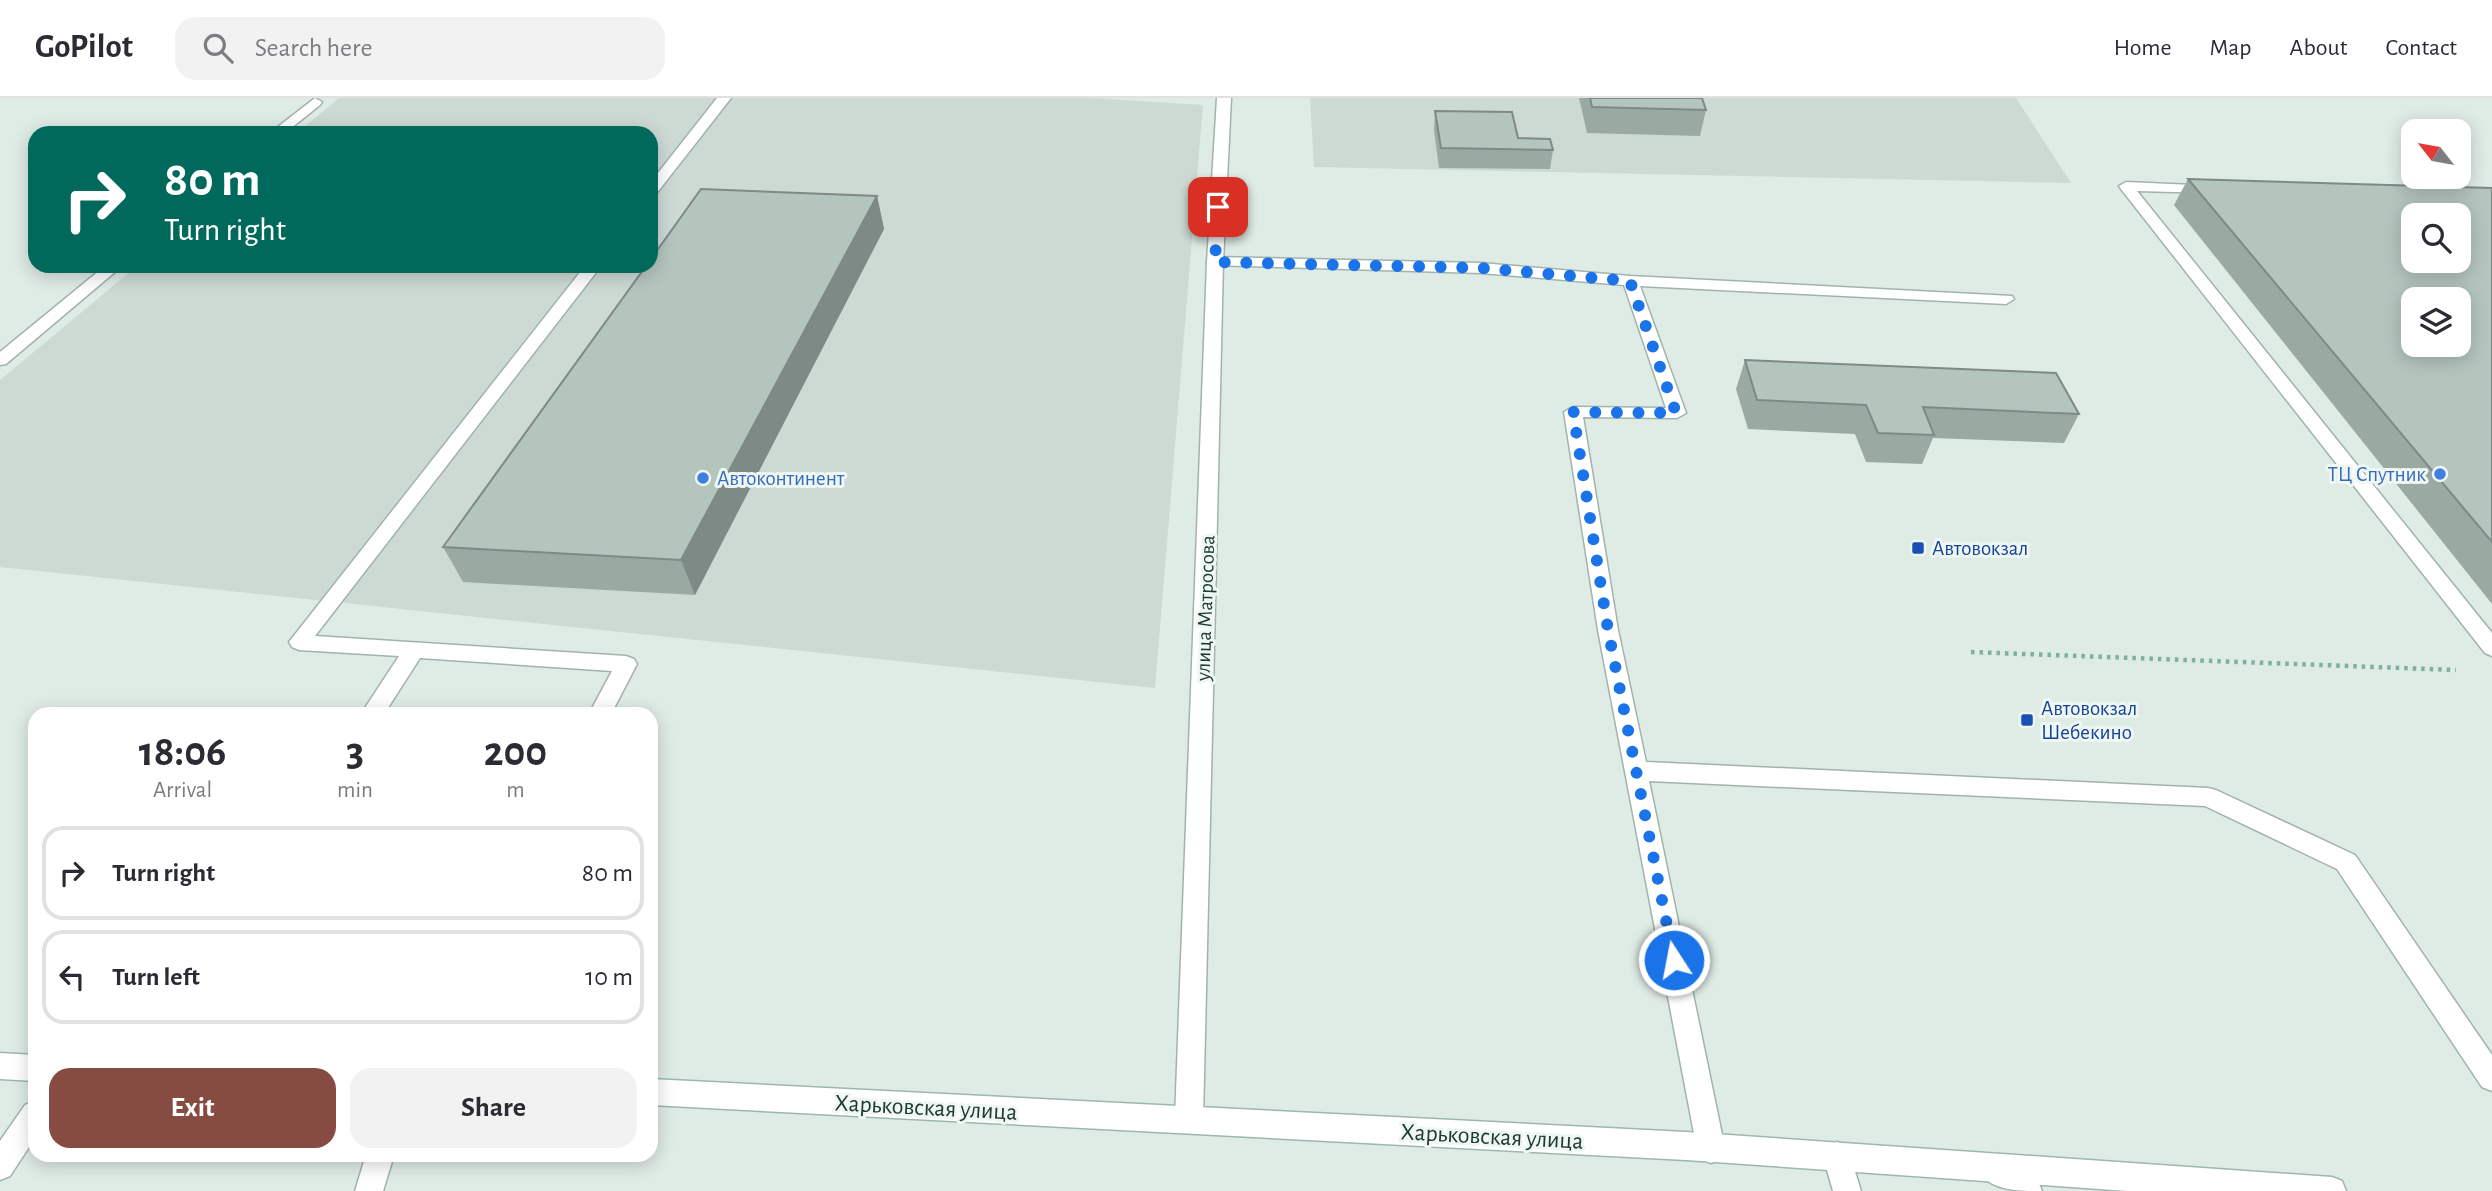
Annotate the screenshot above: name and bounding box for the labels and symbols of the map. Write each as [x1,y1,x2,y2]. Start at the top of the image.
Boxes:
north arrow [2401,119,2471,189]
pin [1188,177,1248,237]
place label: ТЦ Спутник [2328,464,2426,485]
marker: ТЦ Спутник [2432,466,2448,482]
place label: Автоконтинент [717,468,845,489]
marker: Автоконтинент [695,470,711,486]
street label: улица Матросова [1192,534,1219,682]
place label: Автовокзал [1932,538,2028,559]
marker: Автовокзал [1910,540,1926,556]
place label: Автовокзал Шебекино [2041,698,2137,743]
marker: Автовокзал Шебекино [2019,712,2035,728]
position arrow [1637,923,1711,997]
street label: Харьковская улица [834,1091,1018,1125]
street label: Харьковская улица [1400,1120,1584,1154]

